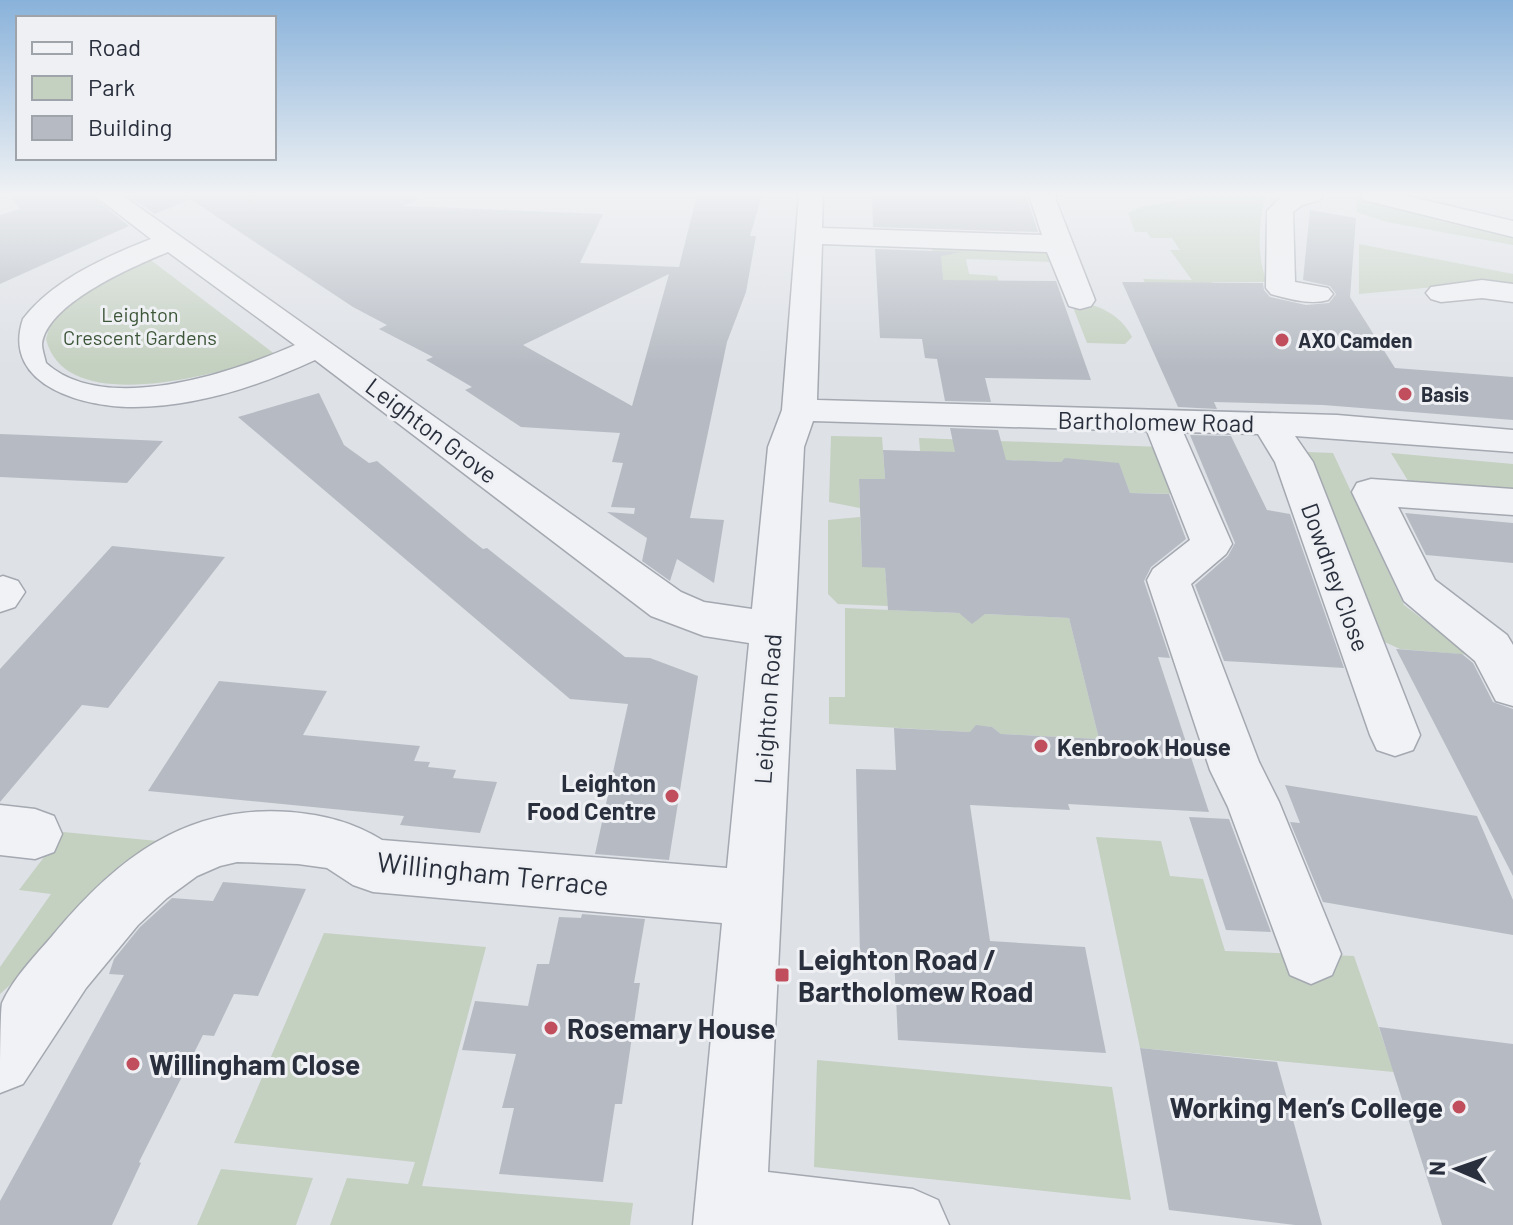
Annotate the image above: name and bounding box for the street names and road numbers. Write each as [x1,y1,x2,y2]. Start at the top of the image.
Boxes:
street label: Leighton Grove [360,371,504,489]
street label: Bartholomew Road [1057,405,1255,437]
street label: Dowdney Close [1296,499,1376,655]
street label: Leighton Road [747,633,787,785]
street label: Willingham Terrace [375,844,611,902]

